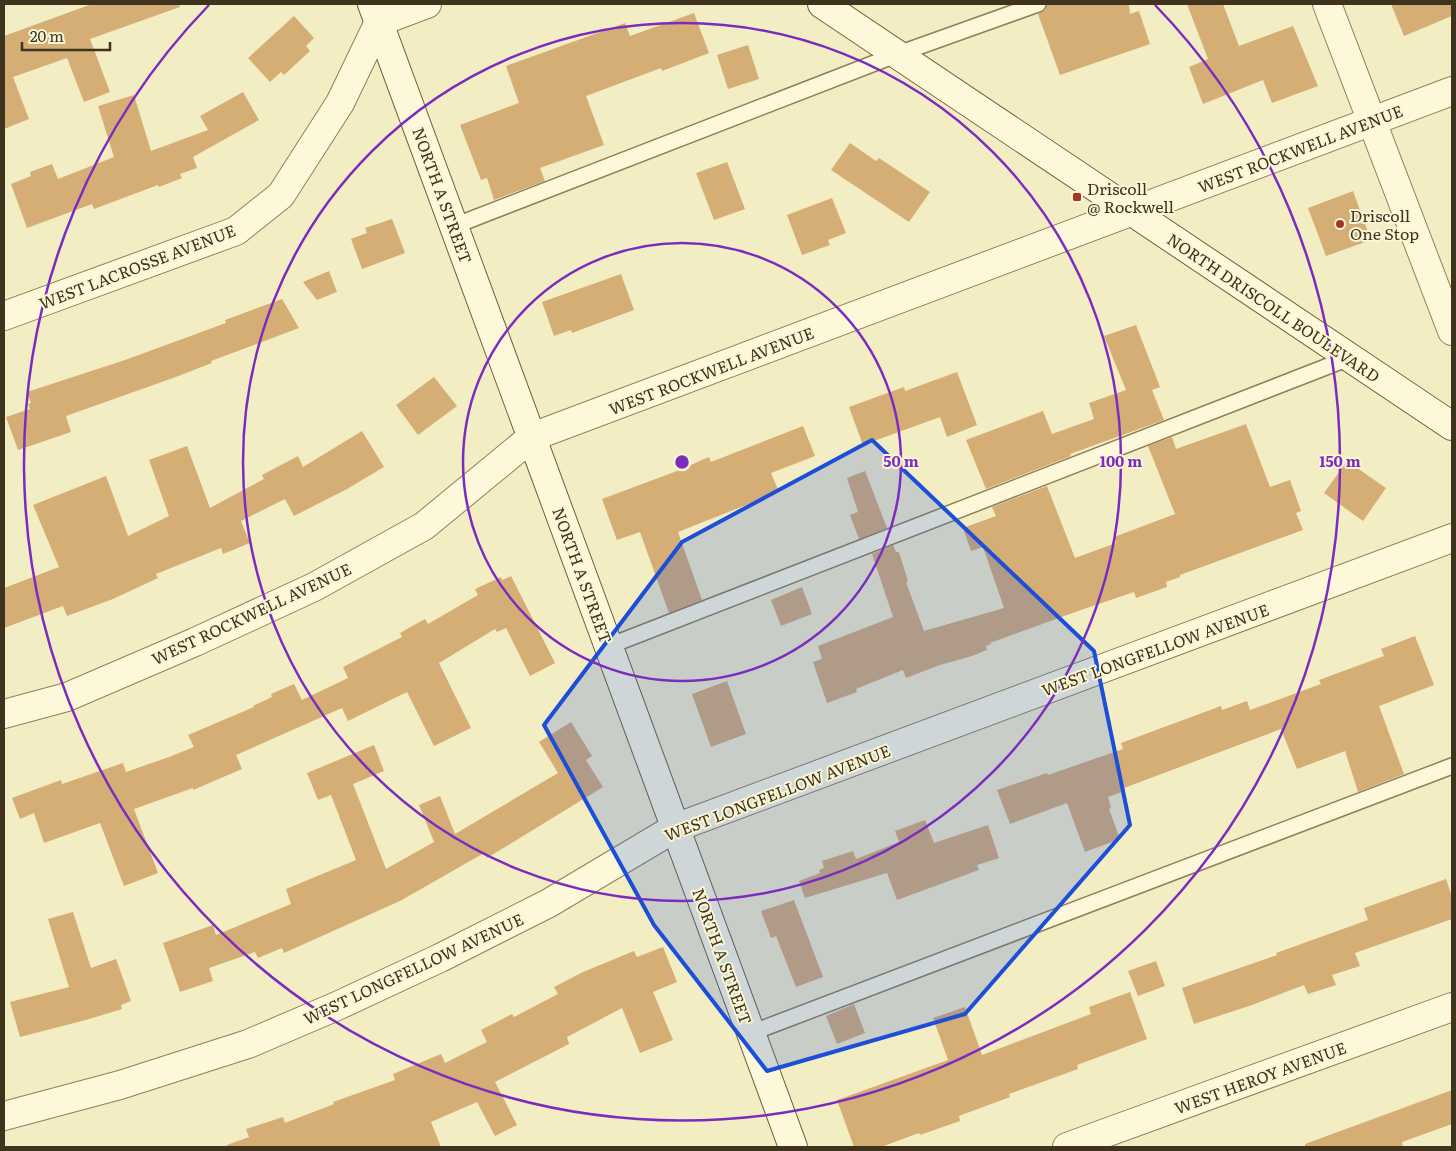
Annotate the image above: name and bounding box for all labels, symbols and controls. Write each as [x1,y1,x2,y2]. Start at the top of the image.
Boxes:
scale bar [22,20,110,52]
text: 20 m [30,24,64,47]
street label: WEST ROCKWELL AVENUE [1194,98,1406,198]
street label: NORTH A STREET [407,123,479,267]
place label: Driscoll @ Rockwell [1087,176,1174,218]
marker: Driscoll @ Rockwell [1071,191,1083,203]
place label: Driscoll One Stop [1350,203,1419,245]
street label: WEST LACROSSE AVENUE [35,217,239,315]
marker: Driscoll One Stop [1334,218,1346,230]
street label: NORTH DRISCOLL BOULEVARD [1163,227,1385,387]
street label: WEST ROCKWELL AVENUE [605,320,817,420]
text: 50 m [883,449,919,472]
text: 100 m [1100,449,1142,472]
text: 150 m [1319,449,1361,472]
centre of rings [673,453,691,471]
street label: NORTH A STREET [547,503,619,647]
street label: WEST ROCKWELL AVENUE [147,556,355,670]
street label: WEST LONGFELLOW AVENUE [1038,597,1272,701]
street label: WEST LONGFELLOW AVENUE [660,738,894,846]
street label: NORTH A STREET [687,884,759,1028]
street label: WEST LONGFELLOW AVENUE [299,906,527,1030]
street label: WEST HEROY AVENUE [1171,1035,1349,1119]

